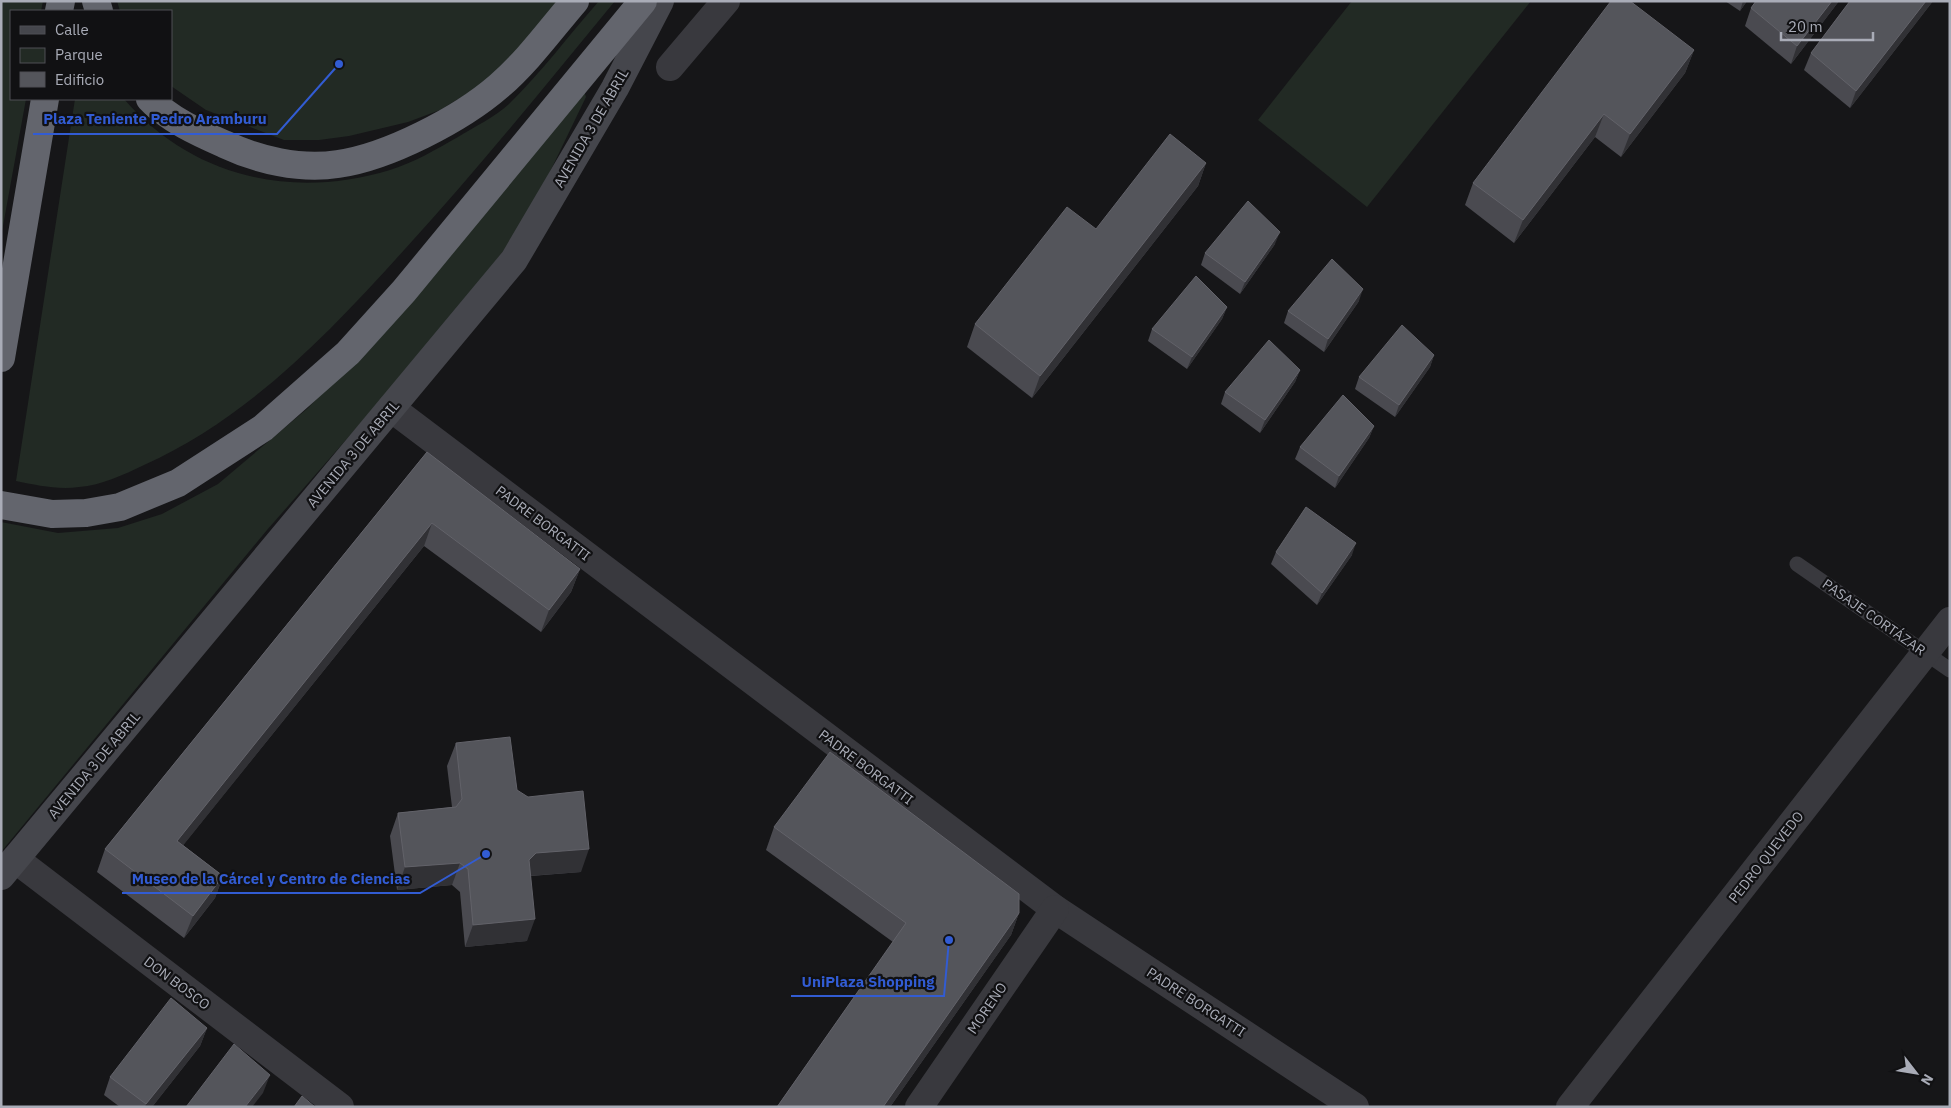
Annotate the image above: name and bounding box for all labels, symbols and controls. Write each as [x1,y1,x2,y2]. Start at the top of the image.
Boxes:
legend [10,10,172,100]
scale bar [1781,10,1874,42]
text: 20 m [1788,17,1823,36]
text: Calle [55,20,89,39]
text: Parque [55,45,103,64]
street label: AVENIDA 3 DE ABRIL [550,65,632,191]
text: Edificio [55,70,104,89]
callout: Plaza Teniente Pedro Aramburu [33,104,277,134]
text: Plaza Teniente Pedro Aramburu [43,109,267,128]
street label: AVENIDA 3 DE ABRIL [303,397,403,511]
street label: PADRE BORGATTI [492,481,594,565]
street label: PASAJE CORTÁZAR [1819,574,1930,659]
street label: AVENIDA 3 DE ABRIL [44,708,144,822]
street label: PADRE BORGATTI [815,725,917,809]
street label: PEDRO QUEVEDO [1725,807,1807,906]
callout: Museo de la Cárcel y Centro de Ciencias [122,863,420,893]
text: Museo de la Cárcel y Centro de Ciencias [132,869,411,888]
street label: DON BOSCO [140,952,214,1014]
street label: PADRE BORGATTI [1143,963,1249,1041]
callout: UniPlaza Shopping [791,966,944,996]
text: UniPlaza Shopping [802,972,935,991]
street label: MORENO [963,979,1011,1037]
north arrow [1891,1048,1941,1098]
text: N [1917,1071,1937,1089]

